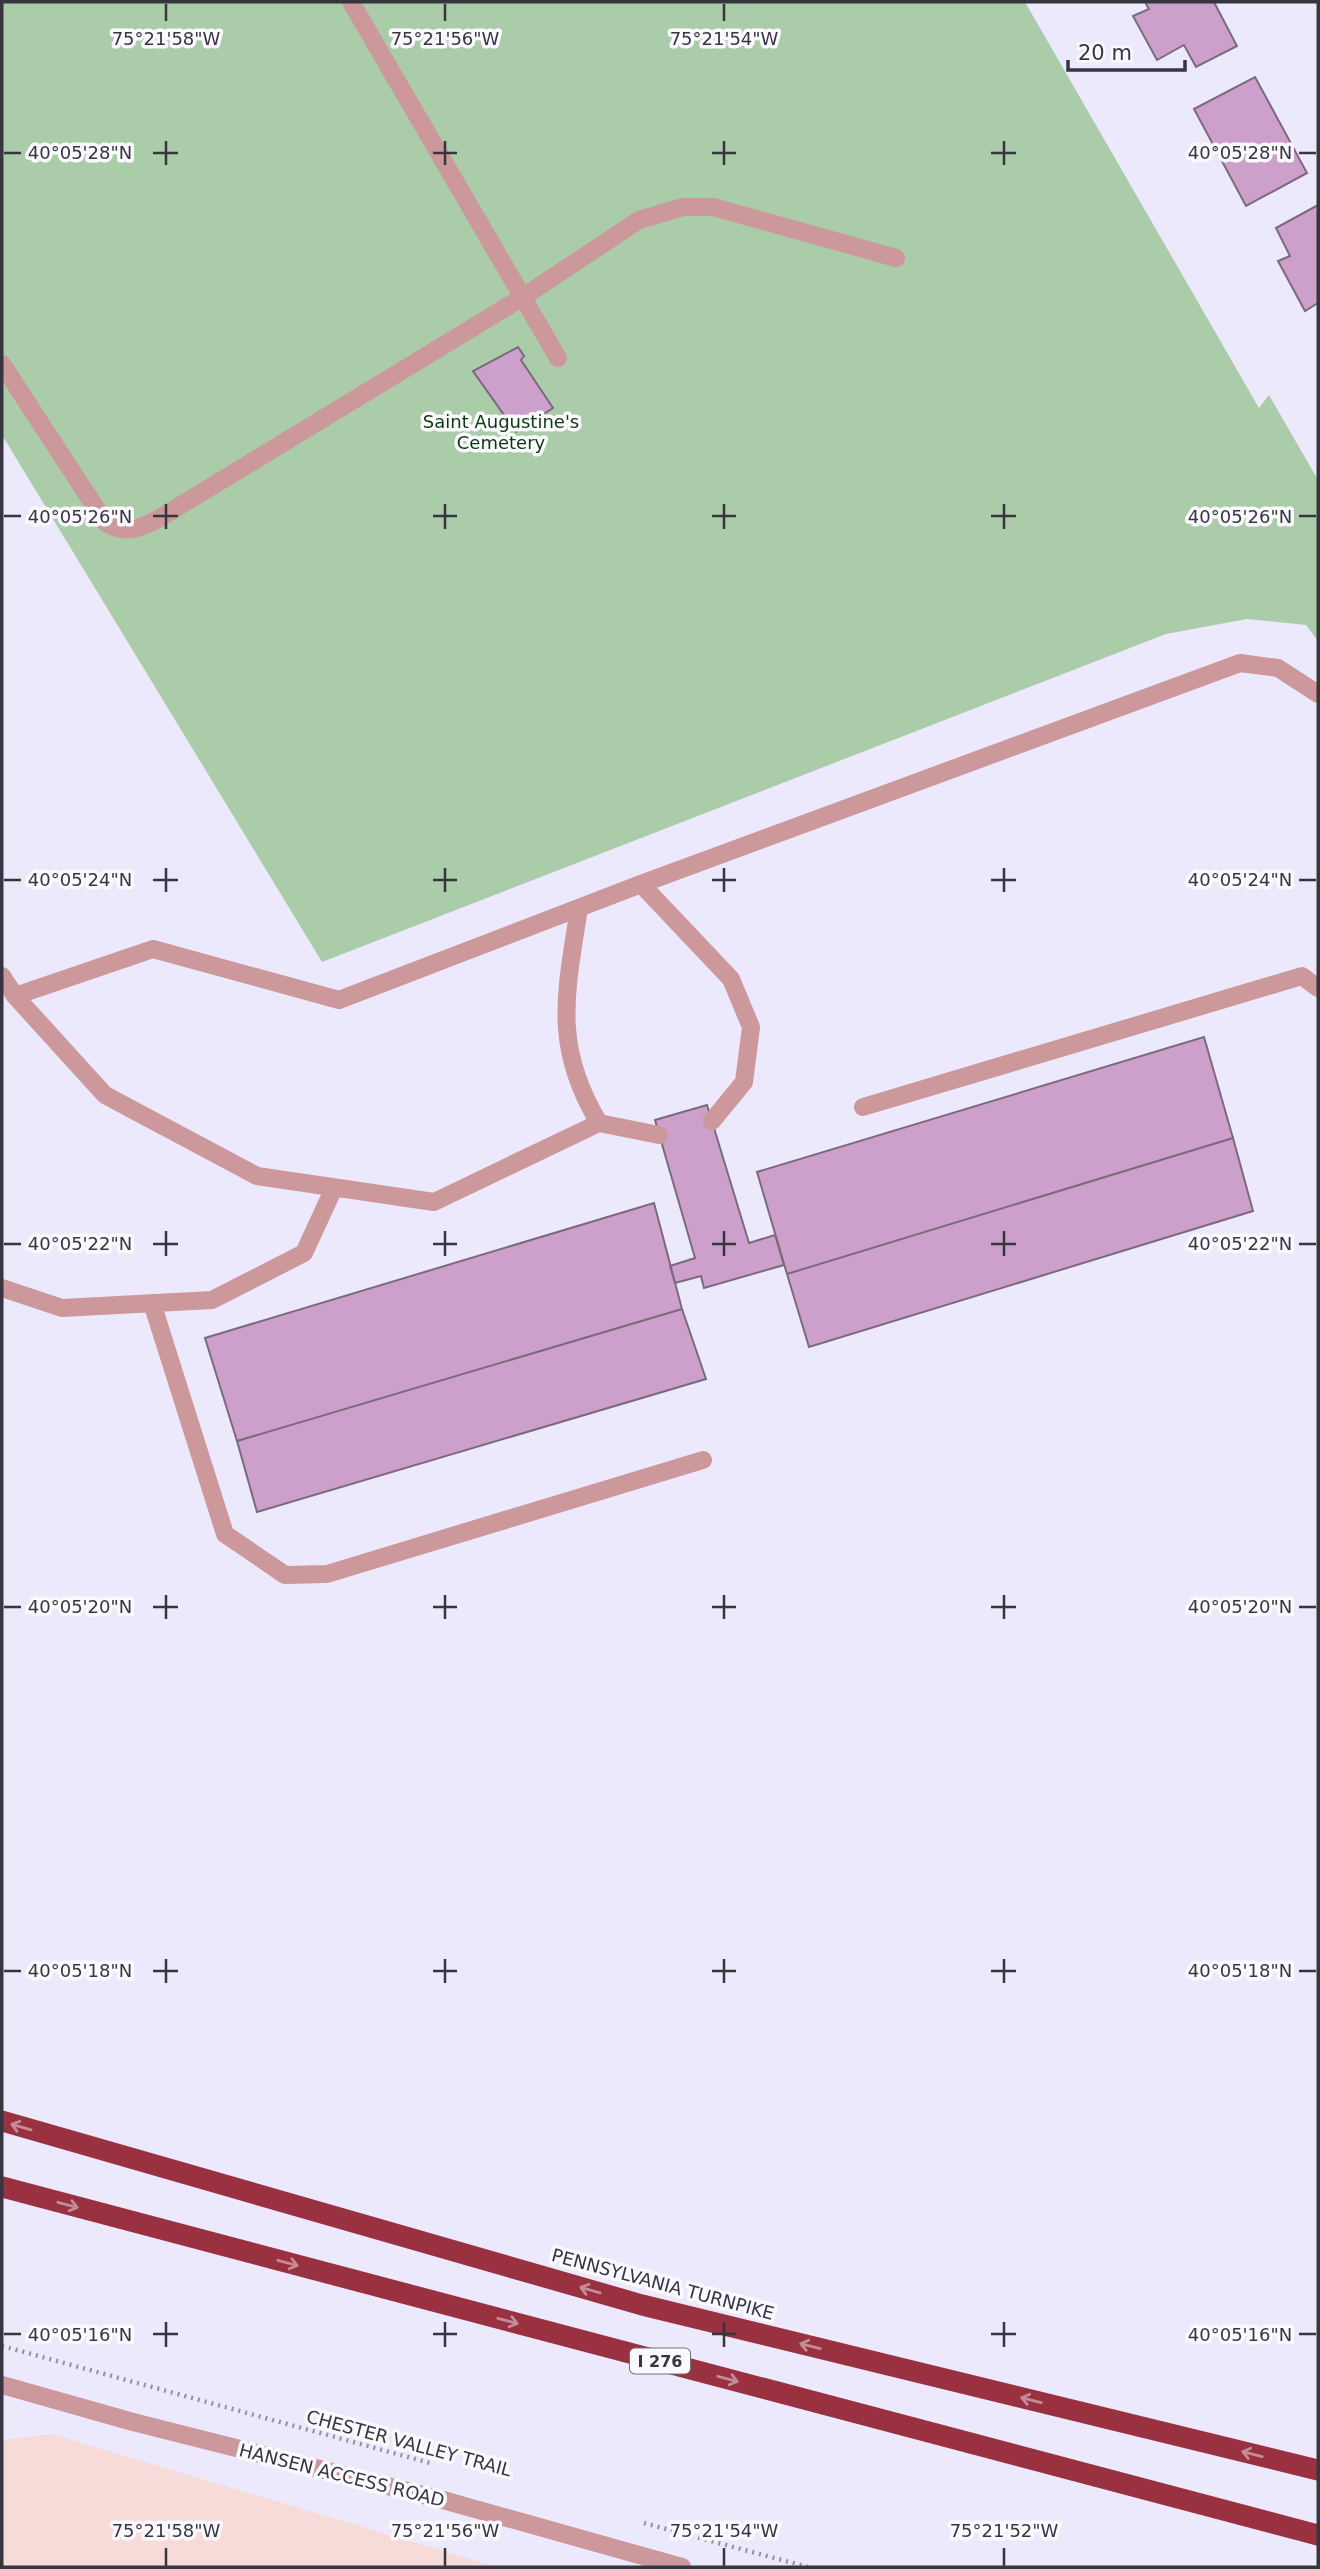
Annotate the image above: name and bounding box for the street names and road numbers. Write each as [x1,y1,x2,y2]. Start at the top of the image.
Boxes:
street label: PENNSYLVANIA TURNPIKE [549,2244,777,2324]
road number: I 276 [630,2348,690,2374]
street label: CHESTER VALLEY TRAIL [304,2405,514,2481]
street label: HANSEN ACCESS ROAD [237,2439,447,2511]

